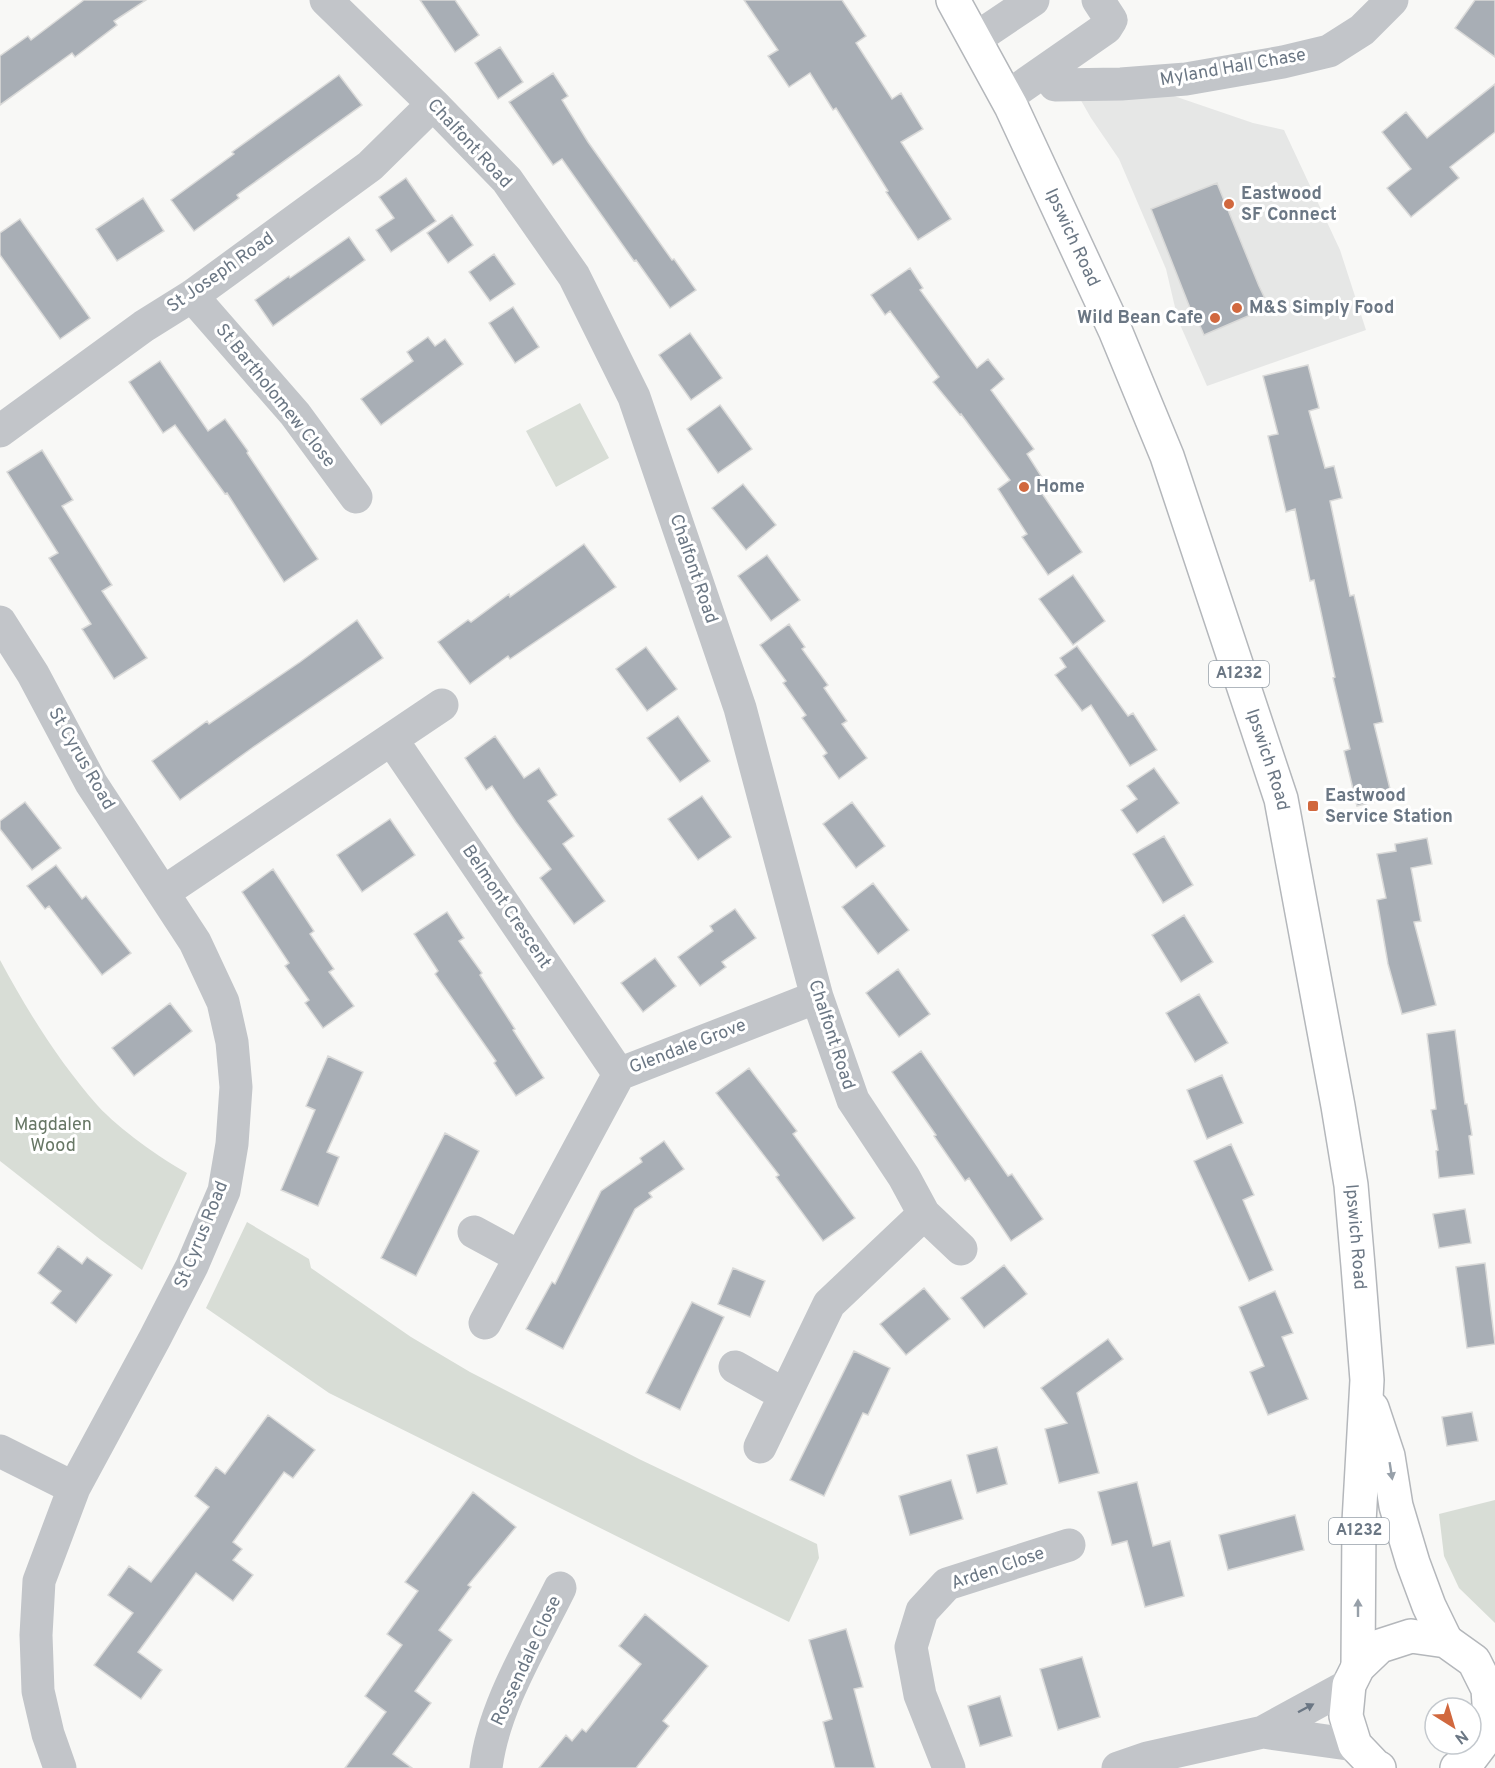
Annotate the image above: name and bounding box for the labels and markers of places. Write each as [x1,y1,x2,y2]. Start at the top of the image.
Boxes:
place label: Eastwood SF Connect [1241,183,1337,227]
marker: Eastwood SF Connect [1222,197,1236,211]
place label: M&S Simply Food [1249,297,1394,320]
marker: M&S Simply Food [1230,301,1244,315]
place label: Wild Bean Cafe [1077,307,1203,330]
marker: Wild Bean Cafe [1208,311,1222,325]
place label: Home [1036,476,1085,499]
marker: Home [1017,480,1031,494]
place label: Eastwood Service Station [1325,785,1453,829]
marker: Eastwood Service Station [1306,799,1320,813]

